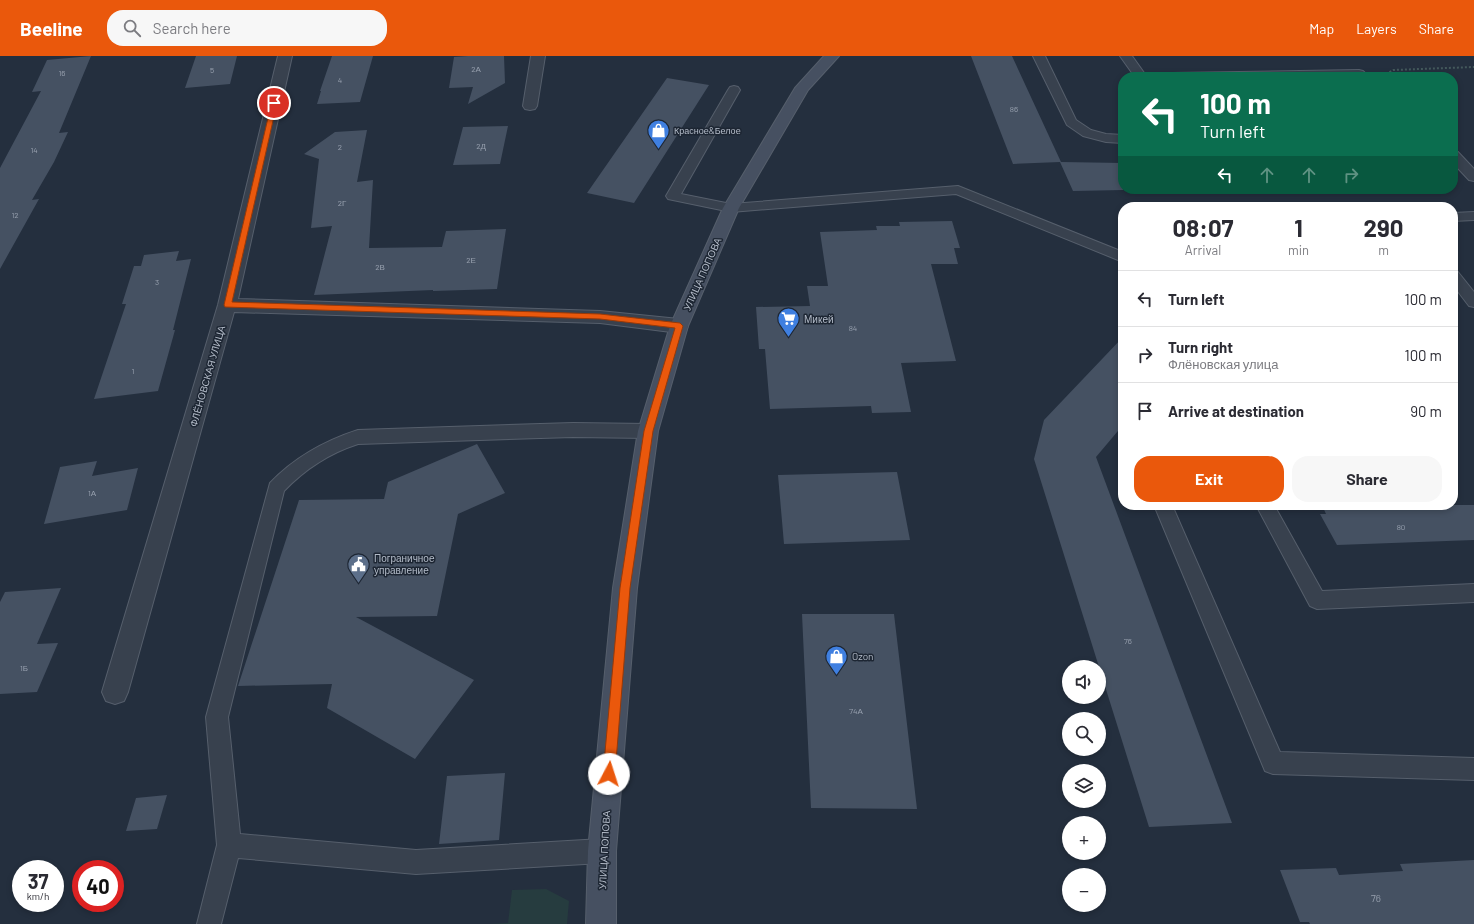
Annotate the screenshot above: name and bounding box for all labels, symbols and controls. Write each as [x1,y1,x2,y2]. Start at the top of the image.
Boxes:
search box [107,10,387,46]
text: Beeline [20,17,83,40]
icon: search [121,17,143,39]
text: Search here [153,19,231,37]
text: Map [1309,20,1334,37]
text: Layers [1356,20,1397,37]
text: Share [1419,20,1454,37]
house number: 2А [471,64,481,74]
house number: 5 [210,65,214,75]
house number: 16 [59,68,65,78]
house number: 4 [338,75,342,85]
pin [257,86,291,120]
text: 100 m [1200,86,1271,120]
icon: left [1134,88,1186,140]
icon: arrive [263,92,285,114]
house number: 86 [1010,104,1018,114]
shop icon: Красное&Белое [645,117,671,150]
text: Turn left [1200,120,1266,142]
place label: Красное&Белое [674,125,741,136]
house number: 2Д [476,141,486,151]
house number: 2 [338,142,342,152]
house number: 14 [30,145,38,155]
icon: left [1214,164,1236,186]
icon: ahead [1256,164,1278,186]
icon: ahead [1298,164,1320,186]
icon: right [1340,164,1362,186]
house number: 2Г [338,198,347,208]
house number: 12 [11,210,19,220]
text: 08:07 [1173,213,1234,242]
text: 1 [1294,213,1303,242]
text: 290 [1364,213,1403,242]
street label: УЛИЦА ПОПОВА [680,235,724,312]
text: Arrival [1185,242,1221,258]
text: min [1288,242,1309,258]
text: m [1378,242,1389,258]
house number: 2Е [466,255,476,265]
house number: 2В [375,262,385,272]
house number: 3 [155,277,159,287]
icon: left [1134,288,1156,310]
text: Turn left [1168,290,1224,308]
text: 100 m [1404,290,1442,308]
supermarket icon: Микей [776,306,802,339]
place label: Микей [804,313,834,325]
house number: 84 [849,323,857,333]
street label: ФЛЁНОВСКАЯ УЛИЦА [187,324,227,428]
text: Turn right [1168,338,1233,356]
icon: right [1134,344,1156,366]
text: 100 m [1404,346,1442,364]
text: Флёновская улица [1168,356,1279,372]
house number: 1 [132,366,135,376]
icon: arrive [1134,400,1156,422]
text: Arrive at destination [1168,402,1304,420]
text: 90 m [1410,402,1442,420]
button: Exit [1134,456,1284,502]
button: Share [1292,456,1442,502]
house number: 1А [88,488,97,498]
house number: 80 [1397,522,1405,532]
public building icon: Пограничное управление [345,551,371,584]
place label: Пограничное управление [374,552,435,576]
house number: 76 [1124,636,1132,646]
shop icon: Ozon [823,643,849,676]
place label: Ozon [852,650,874,662]
map controls [1062,660,1106,912]
button: sound [1062,660,1106,704]
house number: 1Б [20,663,28,673]
house number: 74А [849,706,863,716]
button: search [1062,712,1106,756]
position arrow [588,753,630,795]
button: layers [1062,764,1106,808]
street label: УЛИЦА ПОПОВА [596,810,612,890]
button: + [1062,816,1106,860]
speed limit sign: 40 [72,860,124,912]
button: − [1062,868,1106,912]
text: 37 [28,869,48,893]
text: km/h [27,890,49,902]
house number: 76 [1371,892,1381,904]

